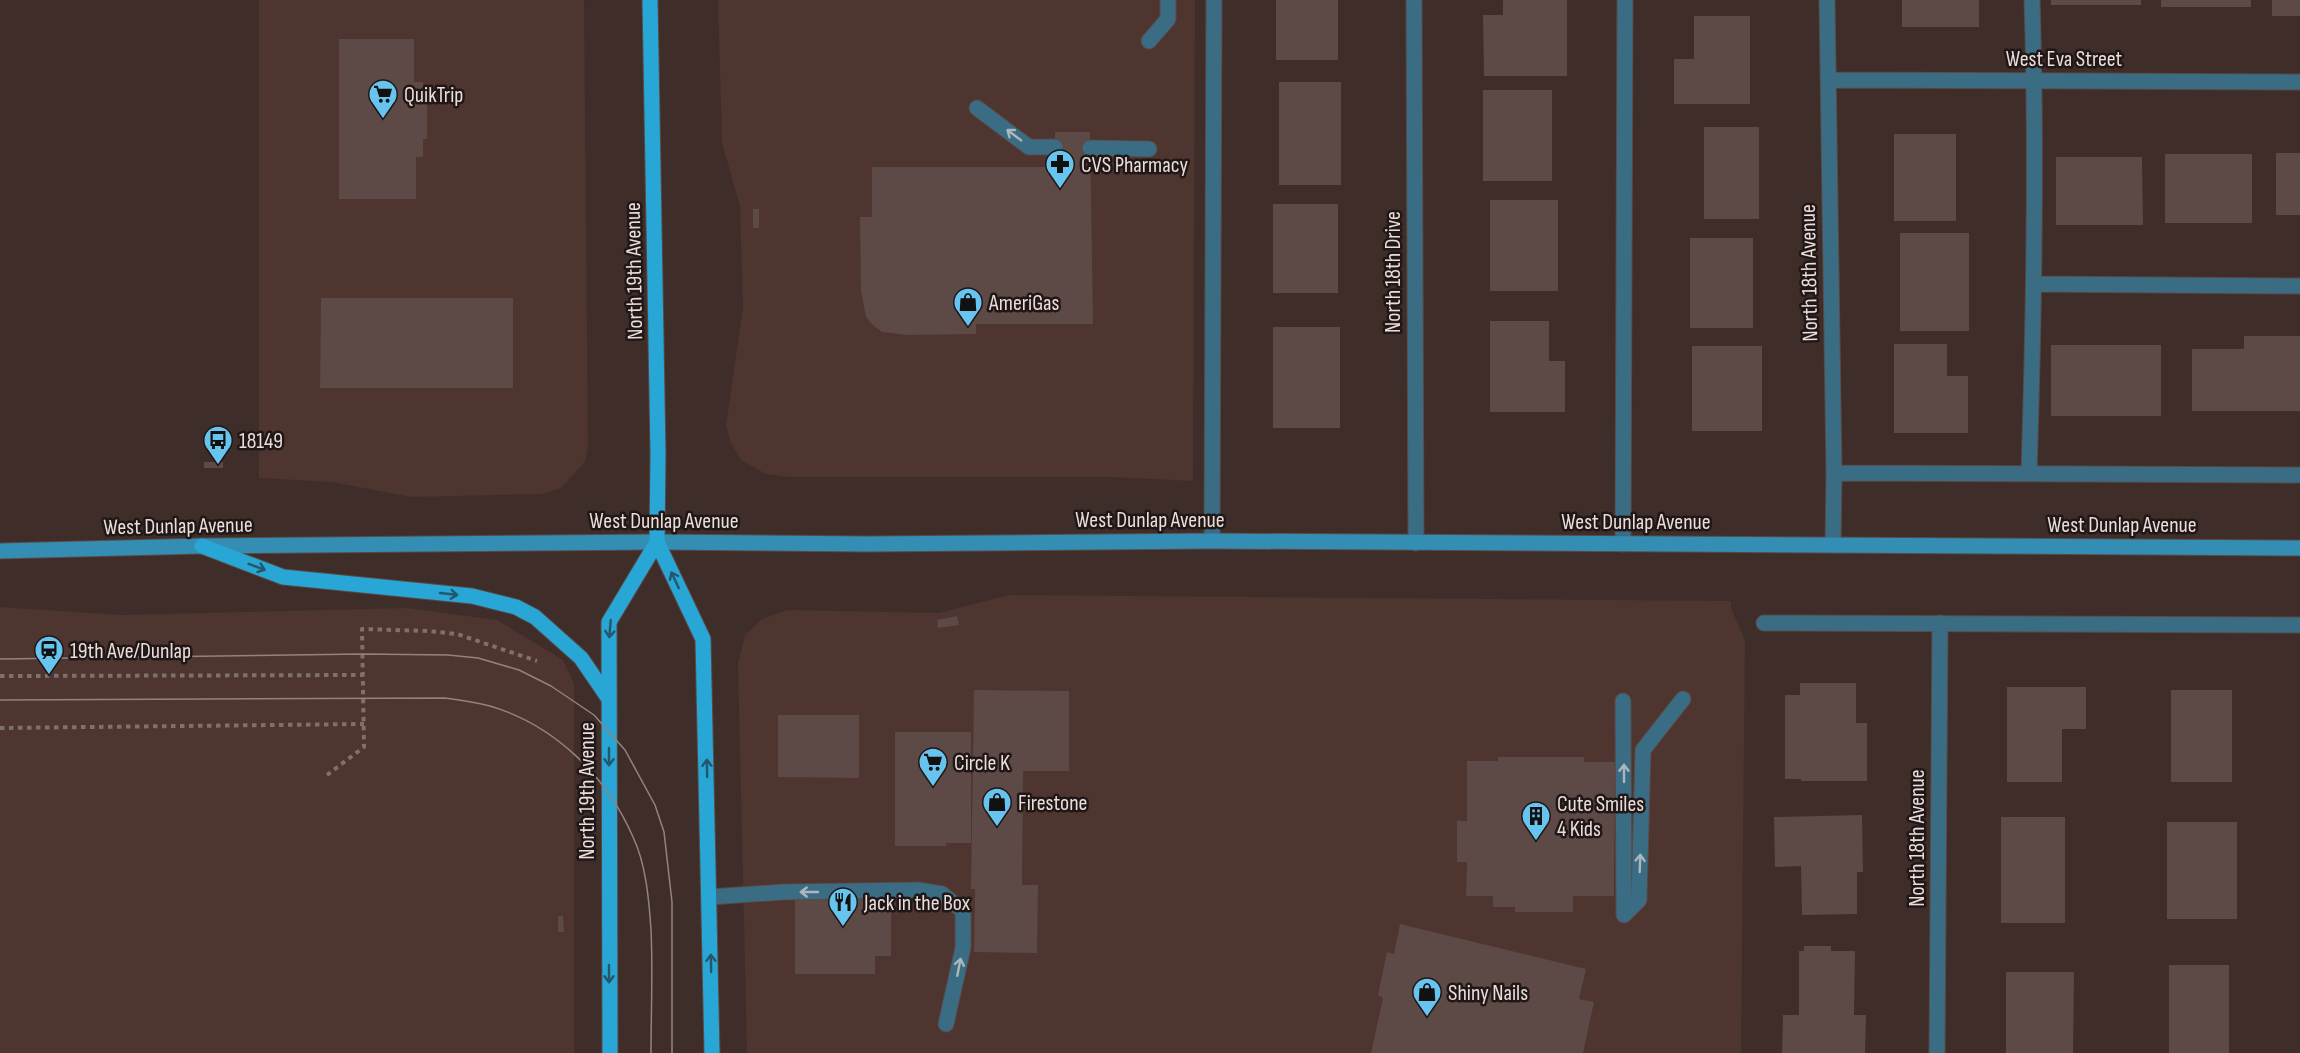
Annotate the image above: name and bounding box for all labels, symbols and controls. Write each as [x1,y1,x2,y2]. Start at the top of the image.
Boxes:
street label: West Eva Street [2006,46,2123,73]
supermarket icon: QuikTrip [367,78,399,120]
place label: QuikTrip [404,82,463,109]
one-way arrow [1006,129,1022,141]
pharmacy icon: CVS Pharmacy [1044,148,1076,190]
place label: CVS Pharmacy [1081,152,1188,179]
street label: North 19th Avenue [620,202,649,340]
street label: North 18th Avenue [1795,204,1824,342]
street label: North 18th Drive [1380,211,1407,333]
shop icon: AmeriGas [952,286,984,328]
place label: AmeriGas [988,290,1060,317]
bus stop icon: 18149 [202,424,234,466]
place label: 18149 [239,428,283,455]
street label: West Dunlap Avenue [1075,507,1225,534]
street label: West Dunlap Avenue [589,508,739,535]
street label: West Dunlap Avenue [1561,509,1711,536]
street label: West Dunlap Avenue [103,512,253,541]
street label: West Dunlap Avenue [2047,512,2197,539]
one-way arrow [247,563,266,574]
one-way arrow [668,571,680,589]
one-way arrow [439,589,459,600]
one-way arrow [604,619,615,639]
station icon: 19th Ave/Dunlap [33,634,65,676]
place label: 19th Ave/Dunlap [70,638,191,665]
street label: North 19th Avenue [574,722,601,860]
supermarket icon: Circle K [917,746,949,788]
one-way arrow [603,747,615,767]
place label: Circle K [954,750,1010,777]
one-way arrow [701,759,712,779]
one-way arrow [1618,763,1630,783]
street label: North 18th Avenue [1904,769,1931,907]
shop icon: Firestone [981,786,1013,828]
place label: Firestone [1018,790,1087,817]
place label: Cute Smiles 4 Kids [1557,791,1644,843]
building icon: Cute Smiles 4 Kids [1520,800,1552,842]
one-way arrow [1634,854,1646,874]
one-way arrow [800,886,820,898]
restaurant icon: Jack in the Box [827,886,859,928]
place label: Jack in the Box [863,890,971,917]
one-way arrow [705,954,716,974]
one-way arrow [954,958,965,977]
one-way arrow [603,963,615,983]
shop icon: Shiny Nails [1411,976,1443,1018]
place label: Shiny Nails [1448,980,1528,1007]

